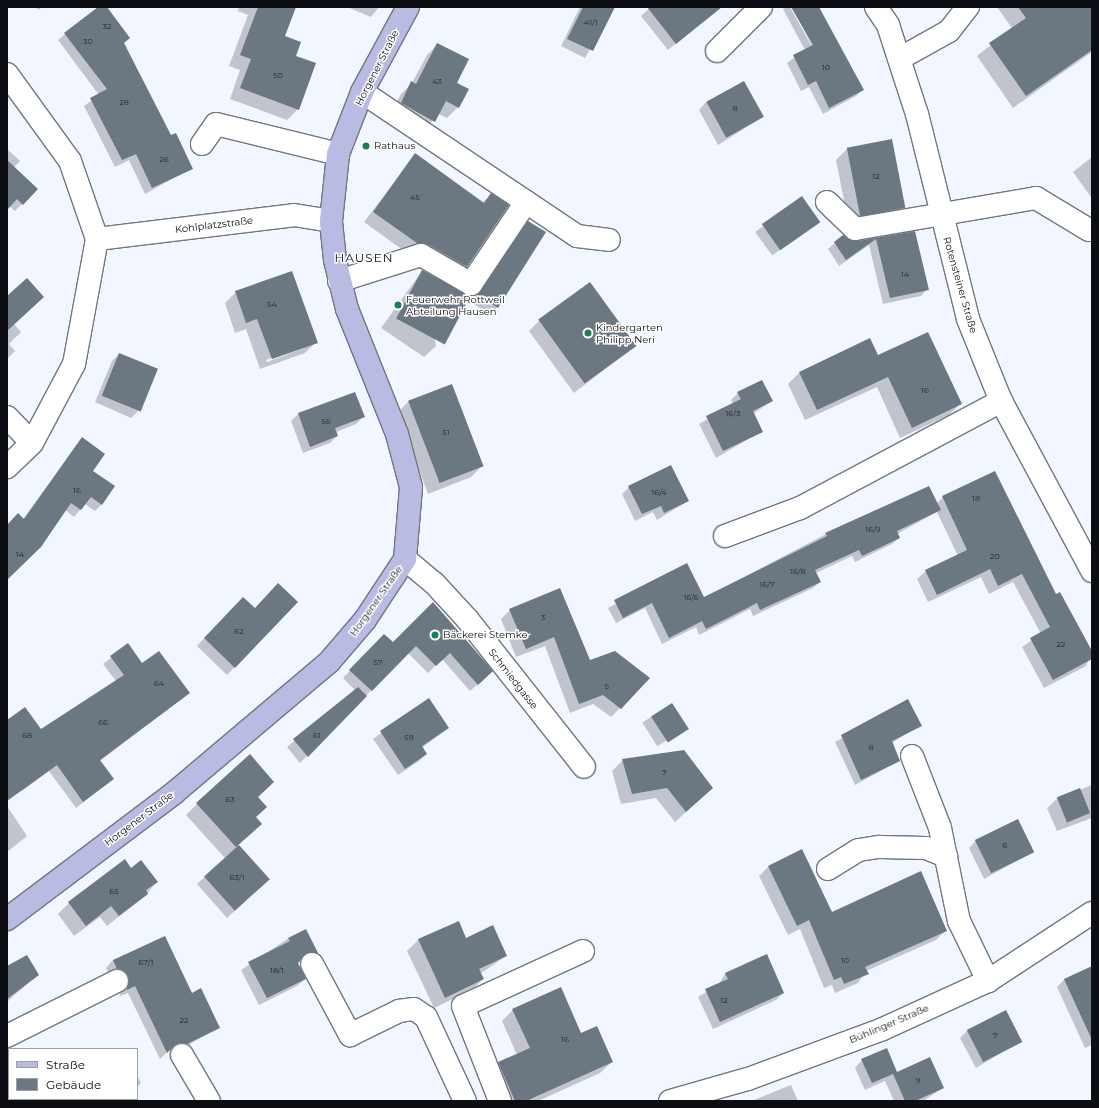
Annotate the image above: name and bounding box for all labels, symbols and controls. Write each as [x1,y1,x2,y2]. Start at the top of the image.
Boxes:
house number: 41/1 [584,18,598,28]
house number: 32 [102,22,112,32]
street label: Horgener Straße [353,28,401,108]
house number: 30 [83,37,93,47]
house number: 10 [822,63,830,73]
house number: 50 [273,71,283,81]
house number: 43 [432,77,442,87]
house number: 28 [119,98,129,108]
house number: 8 [732,104,738,114]
place label: Rathaus [374,140,415,152]
marker: Rathaus [361,141,371,151]
house number: 26 [159,155,169,165]
house number: 12 [872,172,880,182]
house number: 45 [410,193,420,203]
street label: Kohlplatzstraße [174,214,254,236]
street label: Rotensteiner Straße [941,236,979,334]
district label: HAUSEN [335,251,393,265]
house number: 14 [901,270,909,280]
place label: Feuerwehr Rottweil Abteilung Hausen [406,293,505,316]
house number: 54 [267,300,277,310]
marker: Feuerwehr Rottweil Abteilung Hausen [393,300,403,310]
place label: Kindergarten Philipp Neri [596,321,663,344]
marker: Kindergarten Philipp Neri [583,328,593,338]
house number: 16 [921,386,929,396]
house number: 16/3 [725,409,741,419]
house number: 56 [321,417,331,427]
house number: 51 [442,428,450,438]
house number: 16 [73,486,81,496]
house number: 16/4 [651,488,667,498]
house number: 18 [972,494,980,504]
house number: 16/9 [865,525,881,535]
house number: 14 [16,550,24,560]
house number: 20 [990,552,1000,562]
street label: Horgener Straße [347,564,405,638]
house number: 16/8 [790,567,806,577]
house number: 16/7 [759,580,775,590]
house number: 16/6 [683,593,699,603]
house number: 3 [541,613,545,623]
house number: 62 [234,627,244,637]
place label: Bäckerei Stemke [443,629,528,641]
marker: Bäckerei Stemke [430,630,440,640]
house number: 22 [1056,640,1066,650]
street label: Schmiedgasse [486,646,540,712]
house number: 57 [373,658,383,668]
house number: 64 [154,679,164,689]
house number: 5 [605,682,609,692]
house number: 66 [98,718,108,728]
house number: 68 [22,731,32,741]
house number: 61 [313,731,321,741]
house number: 59 [404,733,414,743]
house number: 8 [868,743,874,753]
house number: 7 [662,768,666,778]
street label: Horgener Straße [102,789,176,849]
house number: 63 [225,795,235,805]
house number: 6 [1003,841,1007,851]
house number: 63/1 [229,873,245,883]
house number: 65 [109,887,119,897]
house number: 10 [841,956,849,966]
house number: 67/1 [139,958,153,968]
house number: 18/1 [270,966,284,976]
house number: 12 [720,996,728,1006]
street label: Bühlinger Straße [847,1002,931,1046]
house number: 22 [179,1016,189,1026]
house number: 7 [993,1031,997,1041]
house number: 16 [561,1035,569,1045]
legend [8,1048,138,1100]
text: Straße [46,1057,85,1072]
house number: 9 [916,1076,920,1086]
text: Gebäude [46,1077,101,1092]

